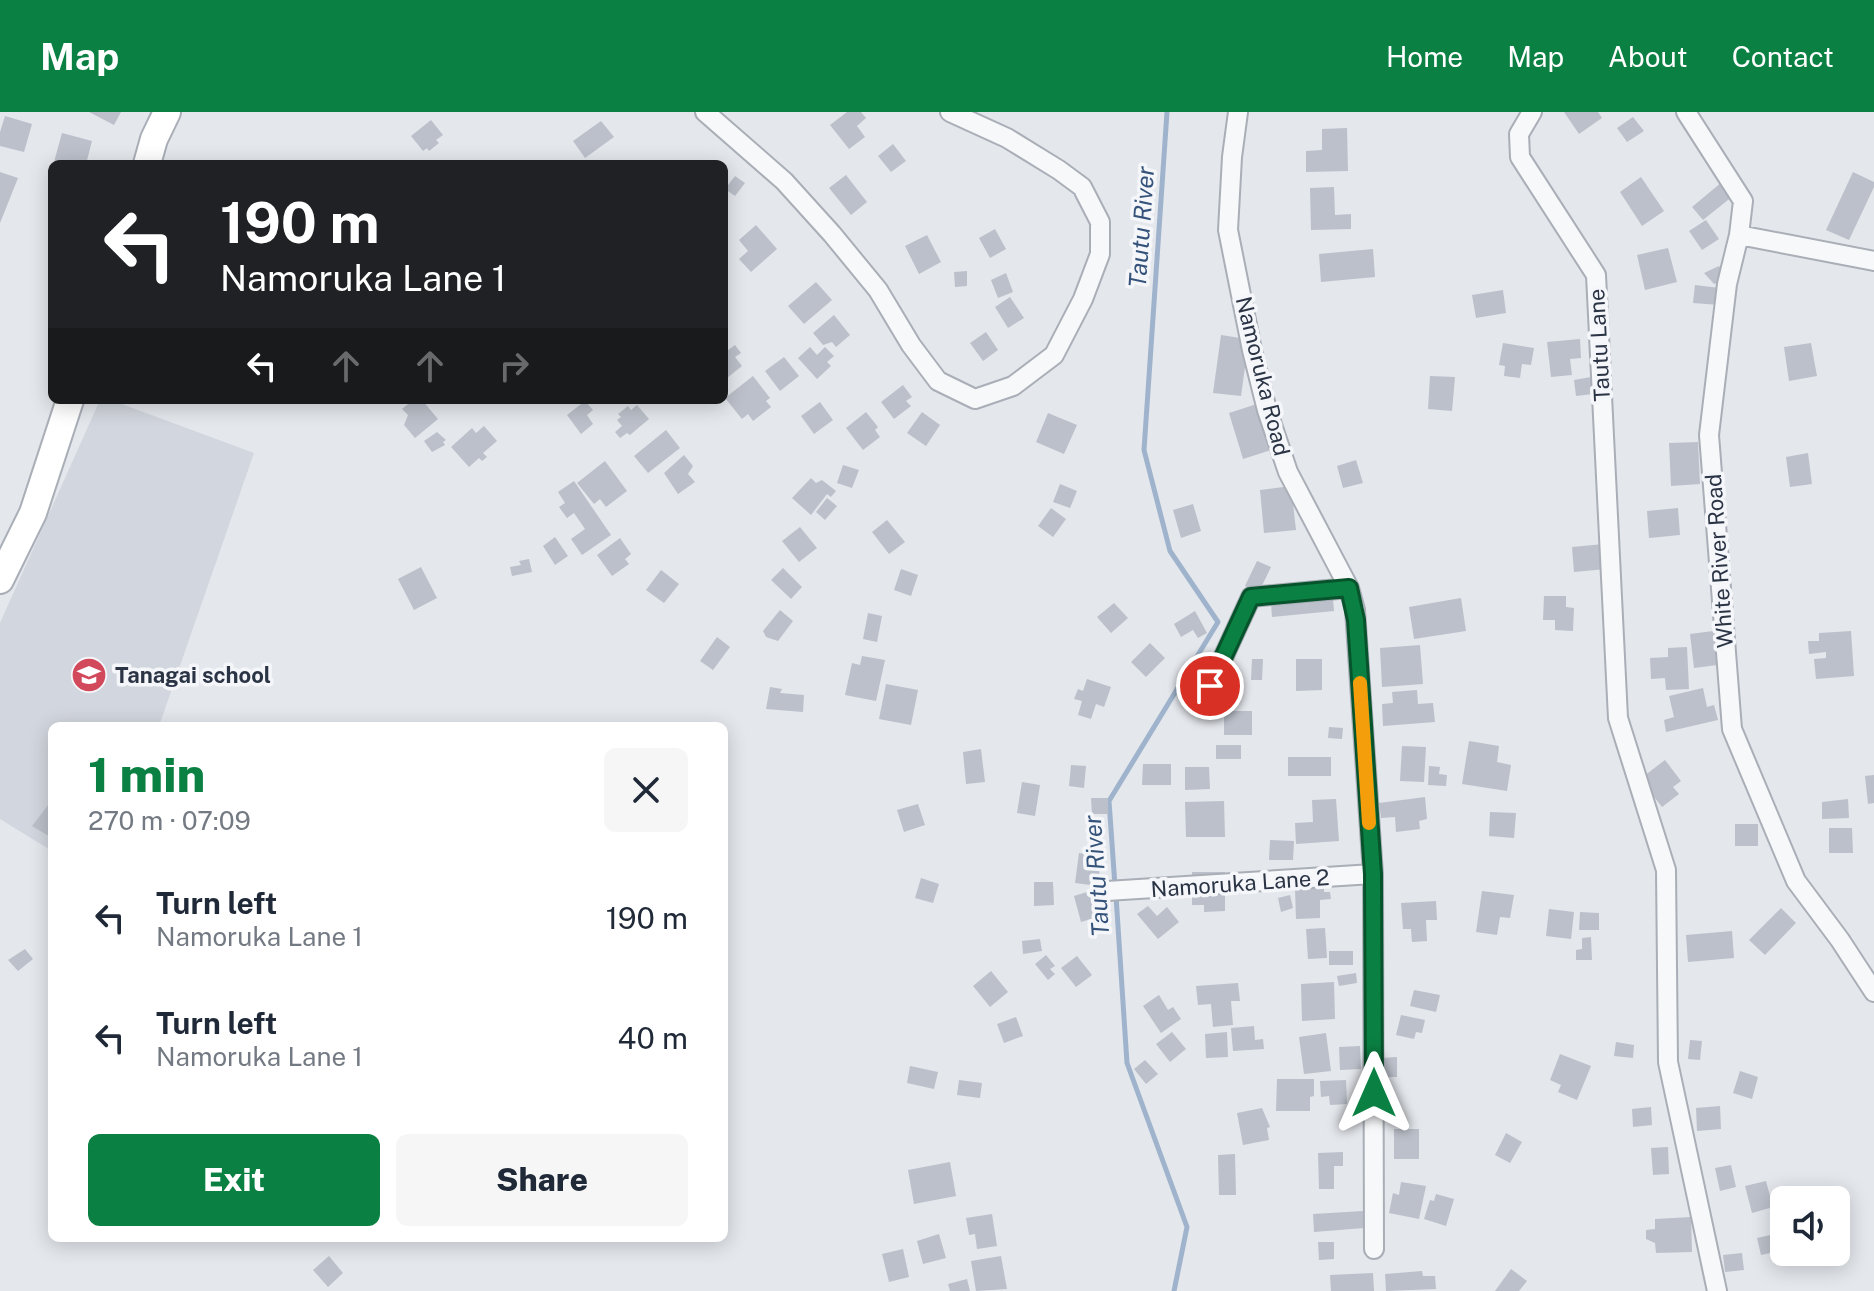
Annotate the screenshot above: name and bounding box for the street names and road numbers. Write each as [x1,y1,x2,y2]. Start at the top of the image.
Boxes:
street label: Tautu Lane [1583,288,1615,402]
street label: Namoruka Road [1231,294,1295,458]
street label: White River Road [1700,473,1738,649]
street label: Namoruka Lane 2 [1150,864,1330,902]

